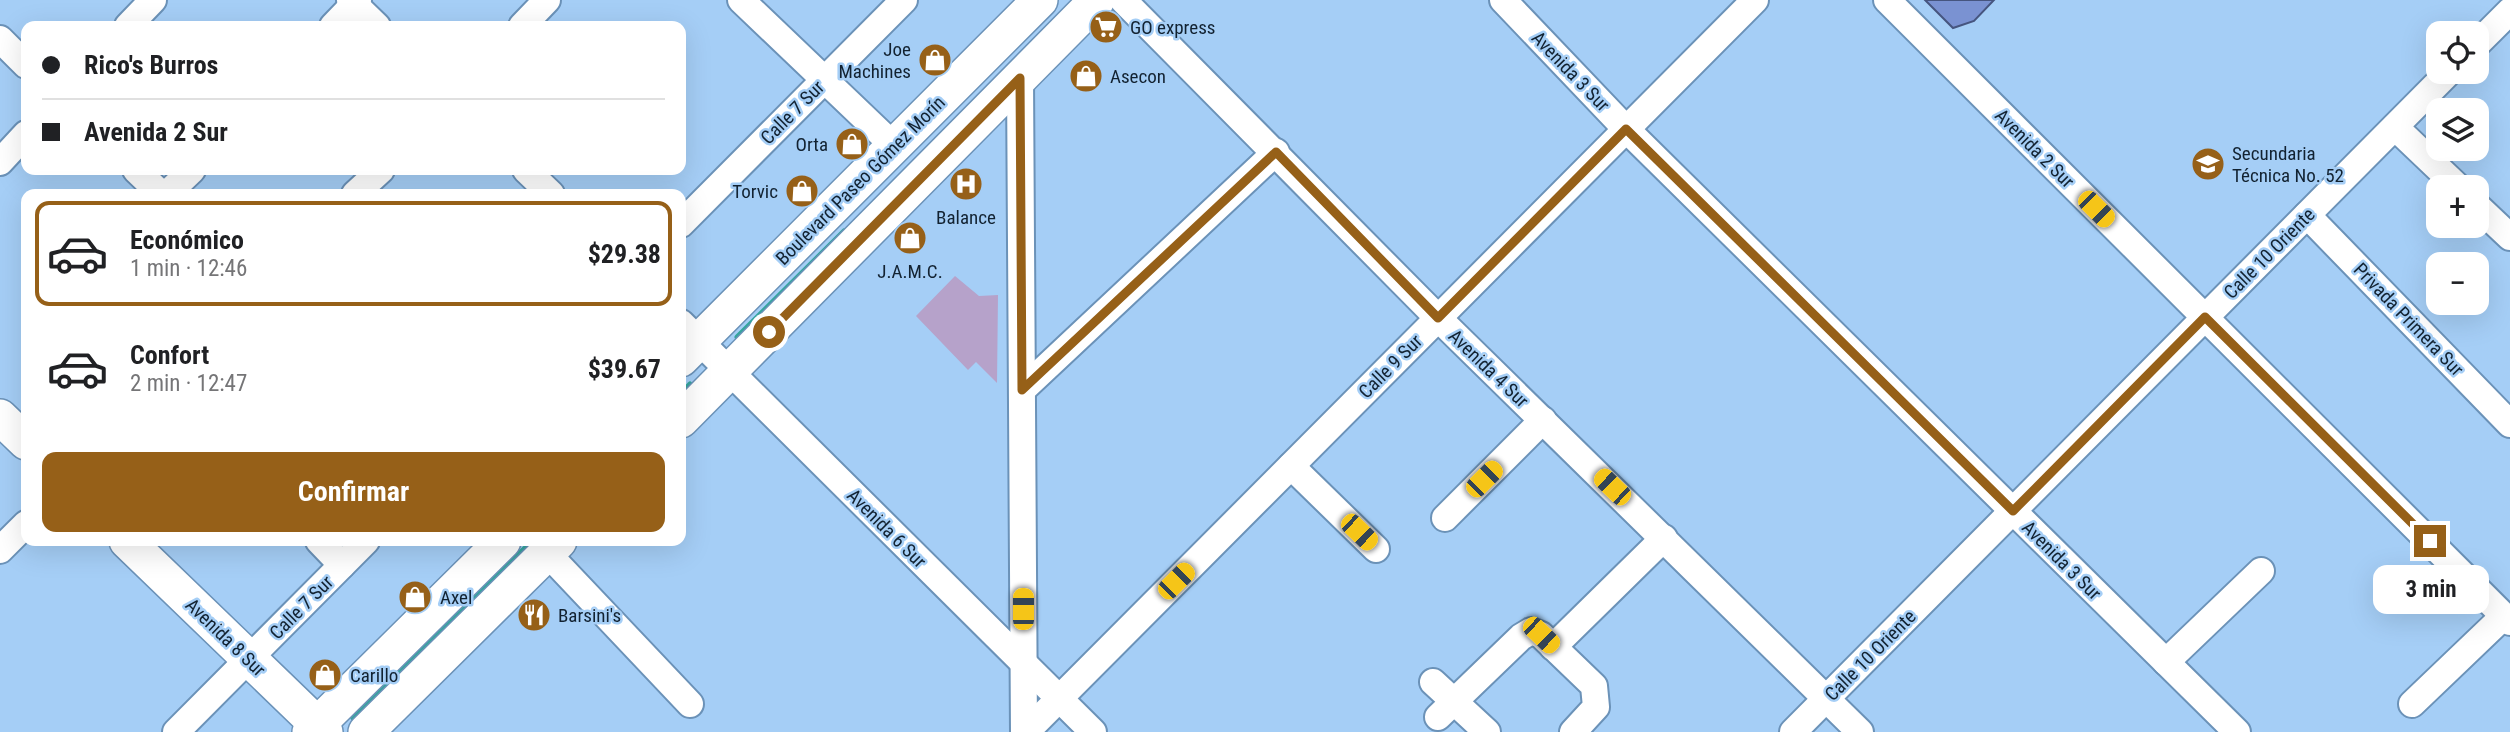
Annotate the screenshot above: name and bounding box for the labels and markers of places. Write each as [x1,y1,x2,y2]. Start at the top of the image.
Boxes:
supermarket icon: GO express [1087,8,1125,46]
place label: GO express [1130,16,1215,39]
place label: Joe Machines [838,38,911,83]
shop icon: Joe Machines [916,41,954,79]
shop icon: Asecon [1067,57,1105,95]
place label: Asecon [1110,65,1166,88]
shop icon: Orta [833,125,871,163]
place label: Orta [796,133,828,156]
place label: Secundaria Técnica No. 52 [2232,142,2344,187]
school or university icon: Secundaria Técnica No. 52 [2189,145,2227,183]
hospital icon: Balance [947,165,985,203]
shop icon: Torvic [783,172,821,210]
place label: Torvic [732,180,778,203]
place label: Balance [936,206,996,229]
shop icon: J.A.M.C. [891,219,929,257]
place label: J.A.M.C. [877,260,943,283]
shop icon: Axel [396,578,434,616]
place label: Axel [440,586,472,609]
restaurant icon: Barsini's [515,596,553,634]
place label: Barsini's [558,604,621,627]
shop icon: Carillo [306,656,344,694]
place label: Carillo [350,664,398,687]

